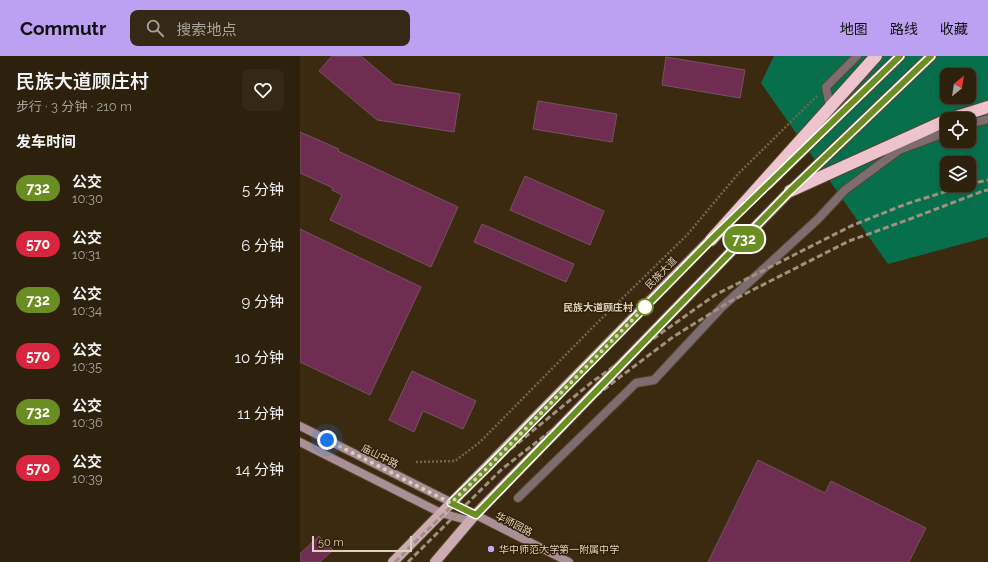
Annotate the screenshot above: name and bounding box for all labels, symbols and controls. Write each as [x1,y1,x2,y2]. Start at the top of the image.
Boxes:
search box [130,10,410,46]
text: Commutr [20,17,106,39]
icon: search [144,17,166,39]
text: 搜索地点 [176,21,236,39]
text: 地图 [840,21,868,37]
text: 路线 [890,21,918,37]
text: 收藏 [940,21,968,37]
north arrow [940,68,976,104]
map controls [940,68,976,192]
button: heart [242,69,284,111]
text: 民族大道顾庄村 [16,70,149,92]
text: 步行 · 3 分钟 · 210 m [16,99,132,114]
button: locate [940,112,976,148]
text: 发车时间 [16,133,76,151]
button: layers [940,156,976,192]
text: 公交 [72,173,102,191]
text: 732 [26,180,50,196]
text: 5 分钟 [242,181,284,199]
text: 10:30 [72,191,103,206]
line badge: 732 [721,226,767,252]
text: 公交 [72,229,102,247]
text: 732 [732,231,756,247]
text: 570 [26,236,50,252]
text: 6 分钟 [241,237,284,255]
text: 10:31 [72,247,100,262]
street label: 民族大道 [643,255,679,291]
text: 公交 [72,285,102,303]
text: 732 [26,292,50,308]
text: 9 分钟 [241,293,284,311]
marker: 民族大道顾庄村 [636,298,654,316]
place label: 民族大道顾庄村 [563,301,633,313]
text: 10:34 [72,303,102,318]
text: 公交 [72,341,102,359]
text: 570 [26,348,50,364]
text: 10 分钟 [235,349,284,367]
text: 10:35 [72,359,102,374]
text: 公交 [72,397,102,415]
text: 732 [26,404,50,420]
text: 11 分钟 [237,405,284,423]
text: 10:36 [72,415,103,430]
your location [317,430,337,450]
street label: 庙山中路 [360,442,400,470]
text: 公交 [72,453,102,471]
text: 570 [26,460,50,476]
text: 14 分钟 [236,461,284,479]
text: 10:39 [72,471,103,486]
street label: 华师园路 [494,510,534,538]
scale bar [312,534,412,553]
text: 50 m [318,536,344,549]
marker: 华中师范大学第一附属中学 [486,544,496,554]
place label: 华中师范大学第一附属中学 [499,544,619,555]

